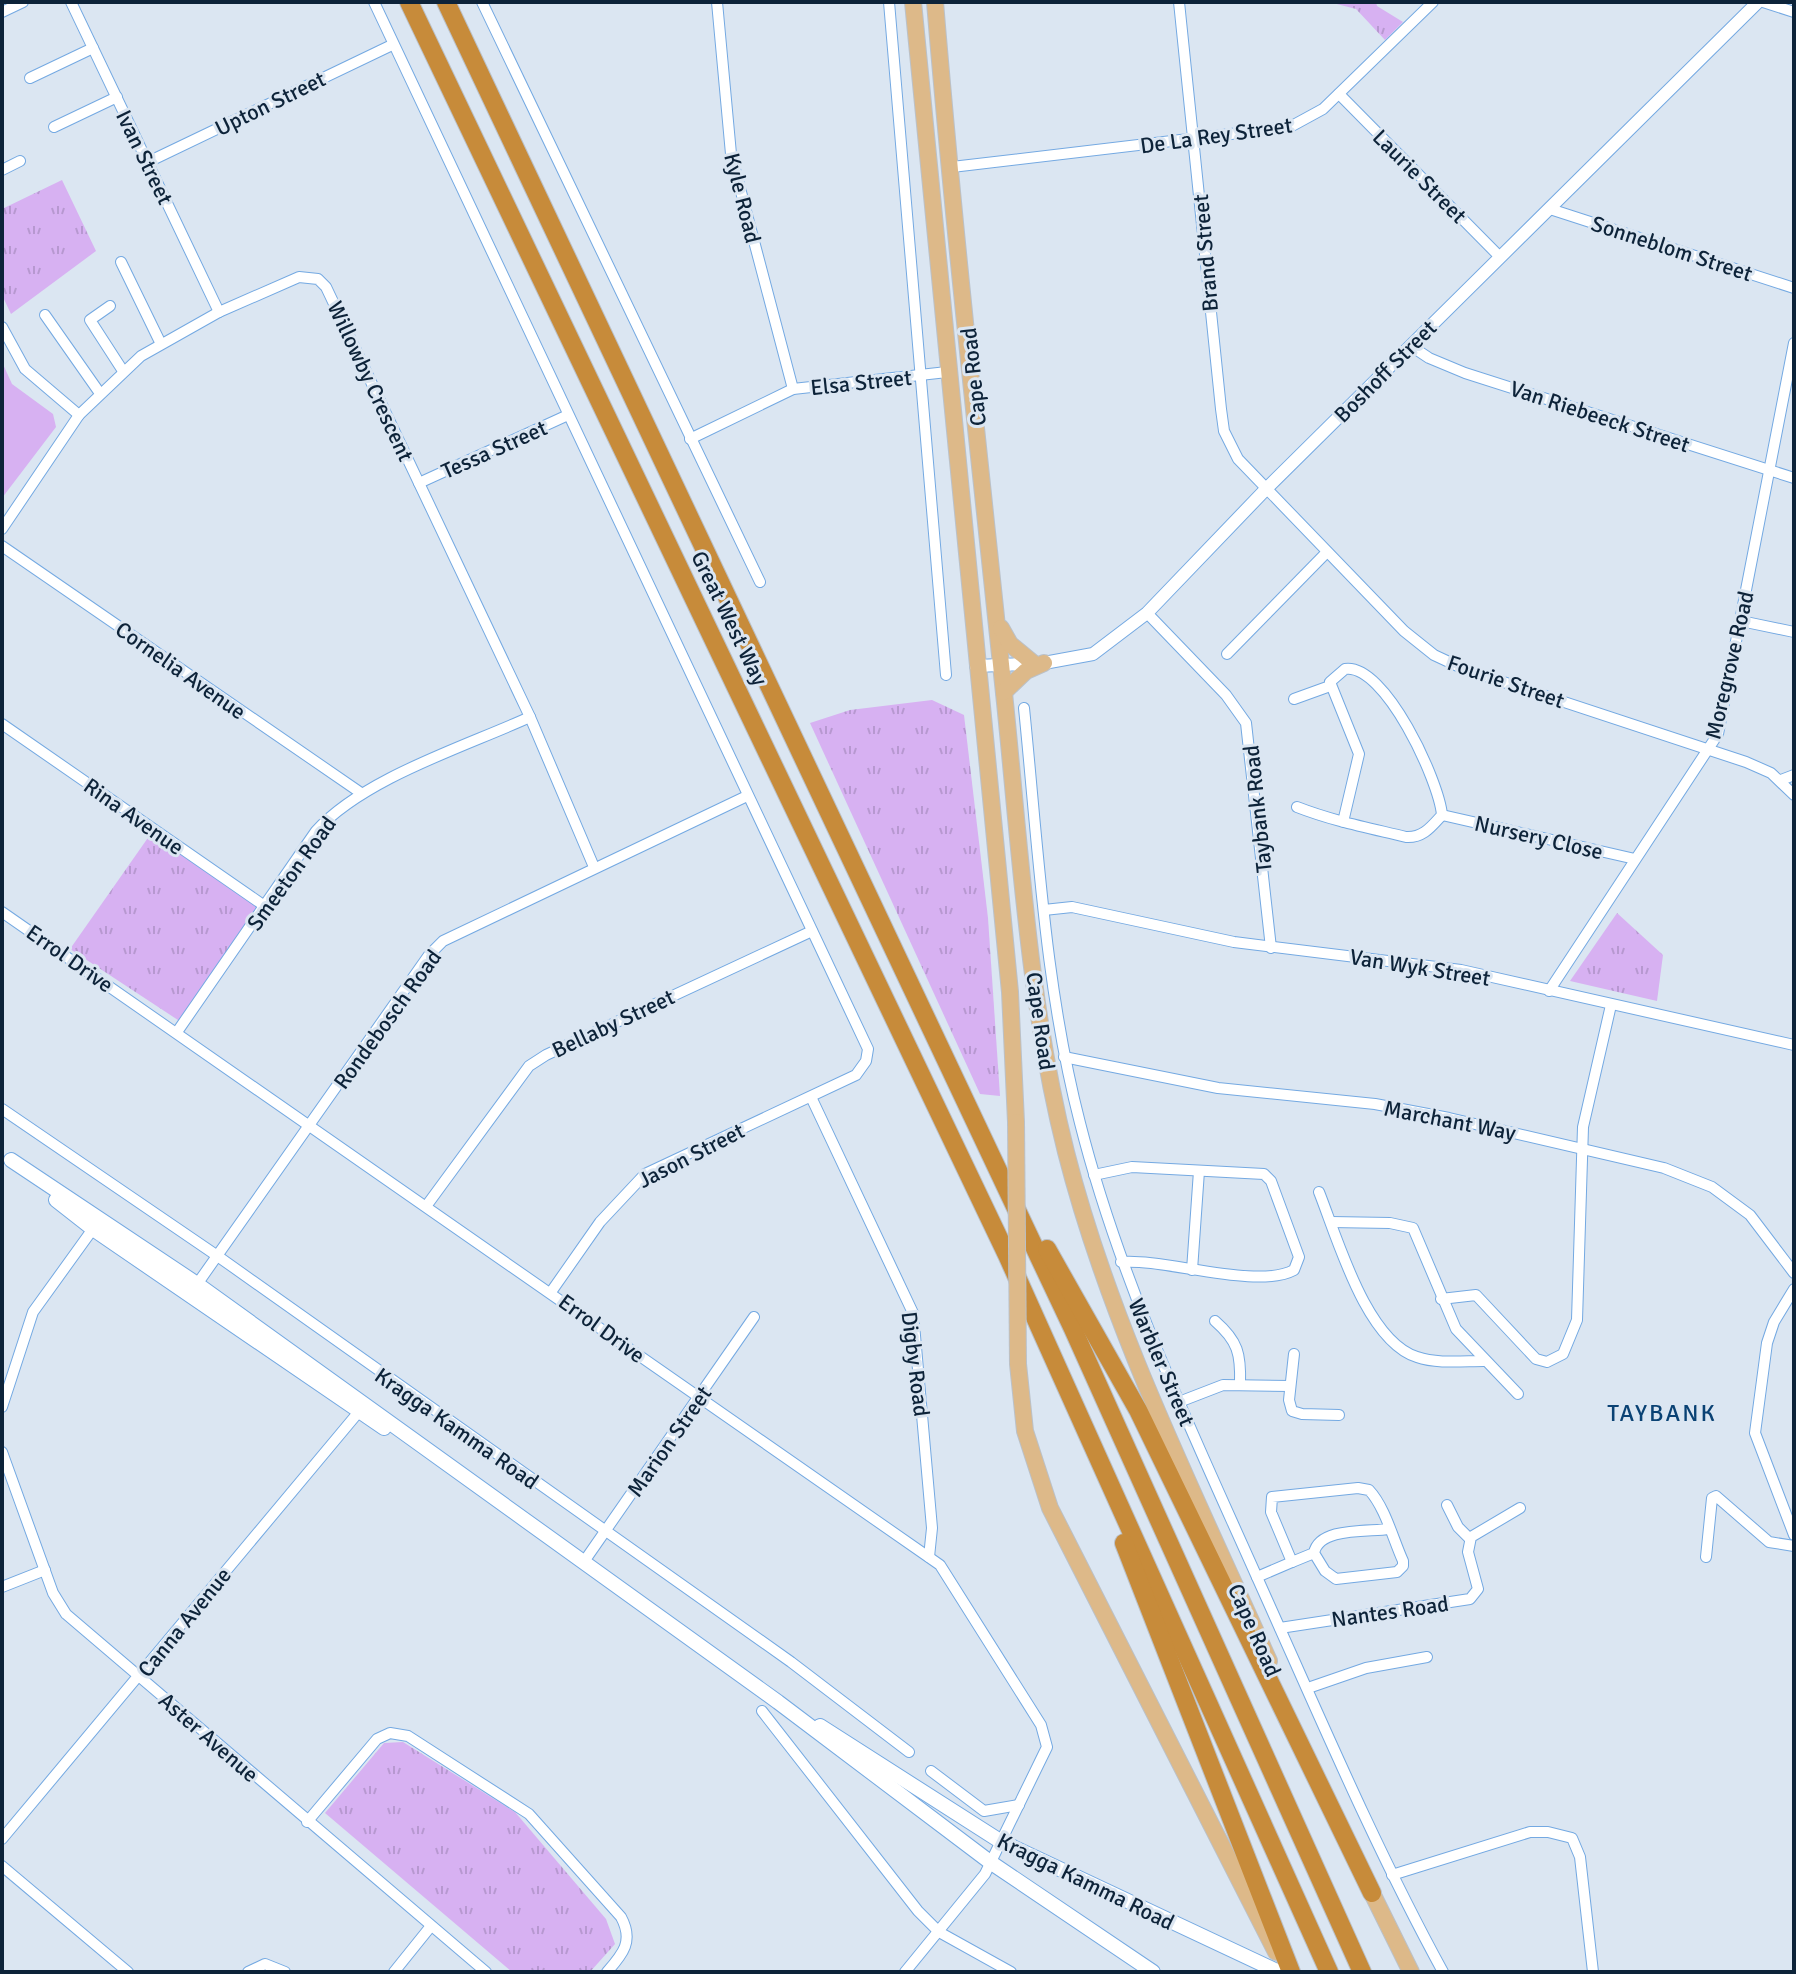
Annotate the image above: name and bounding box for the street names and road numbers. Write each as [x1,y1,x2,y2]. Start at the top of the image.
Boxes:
street label: Upton Street [211,65,330,142]
street label: Ivan Street [110,106,179,209]
street label: De La Rey Street [1138,111,1294,160]
street label: Laurie Street [1367,124,1473,229]
street label: Kyle Road [718,150,767,246]
street label: Brand Street [1187,193,1224,313]
street label: Sonneblom Street [1588,210,1756,287]
street label: Willowby Crescent [322,297,420,466]
street label: Boshoff Street [1328,314,1442,428]
street label: Cape Road [955,326,992,428]
street label: Elsa Street [809,364,913,401]
street label: Van Riebeeck Street [1507,375,1693,458]
street label: Tessa Street [437,414,551,485]
street label: Great West Way [685,547,774,691]
street label: Moregrove Road [1699,588,1760,742]
street label: Cornelia Avenue [110,616,251,725]
street label: Fourie Street [1444,649,1568,714]
street label: Taybank Road [1237,744,1278,874]
street label: Rina Avenue [78,772,189,861]
street label: Nursery Close [1472,810,1606,865]
street label: Smeeton Road [241,811,342,936]
street label: Errol Drive [21,919,118,998]
street label: Van Wyk Street [1348,943,1492,992]
street label: Rondebosch Road [328,944,447,1094]
street label: Cape Road [1020,970,1061,1072]
street label: Bellaby Street [548,983,679,1064]
street label: Marchant Way [1382,1094,1519,1147]
street label: Jason Street [634,1117,749,1194]
street label: Errol Drive [553,1288,650,1369]
street label: Warbler Street [1122,1294,1201,1430]
street label: Digby Road [896,1310,935,1418]
street label: Kragga Kamma Road [370,1362,544,1495]
street label: Marion Street [621,1380,718,1502]
street label: Canna Avenue [132,1562,237,1683]
street label: Cape Road [1222,1580,1287,1681]
street label: Nantes Road [1330,1590,1450,1633]
street label: Aster Avenue [153,1687,264,1788]
street label: Kragga Kamma Road [993,1827,1179,1936]

